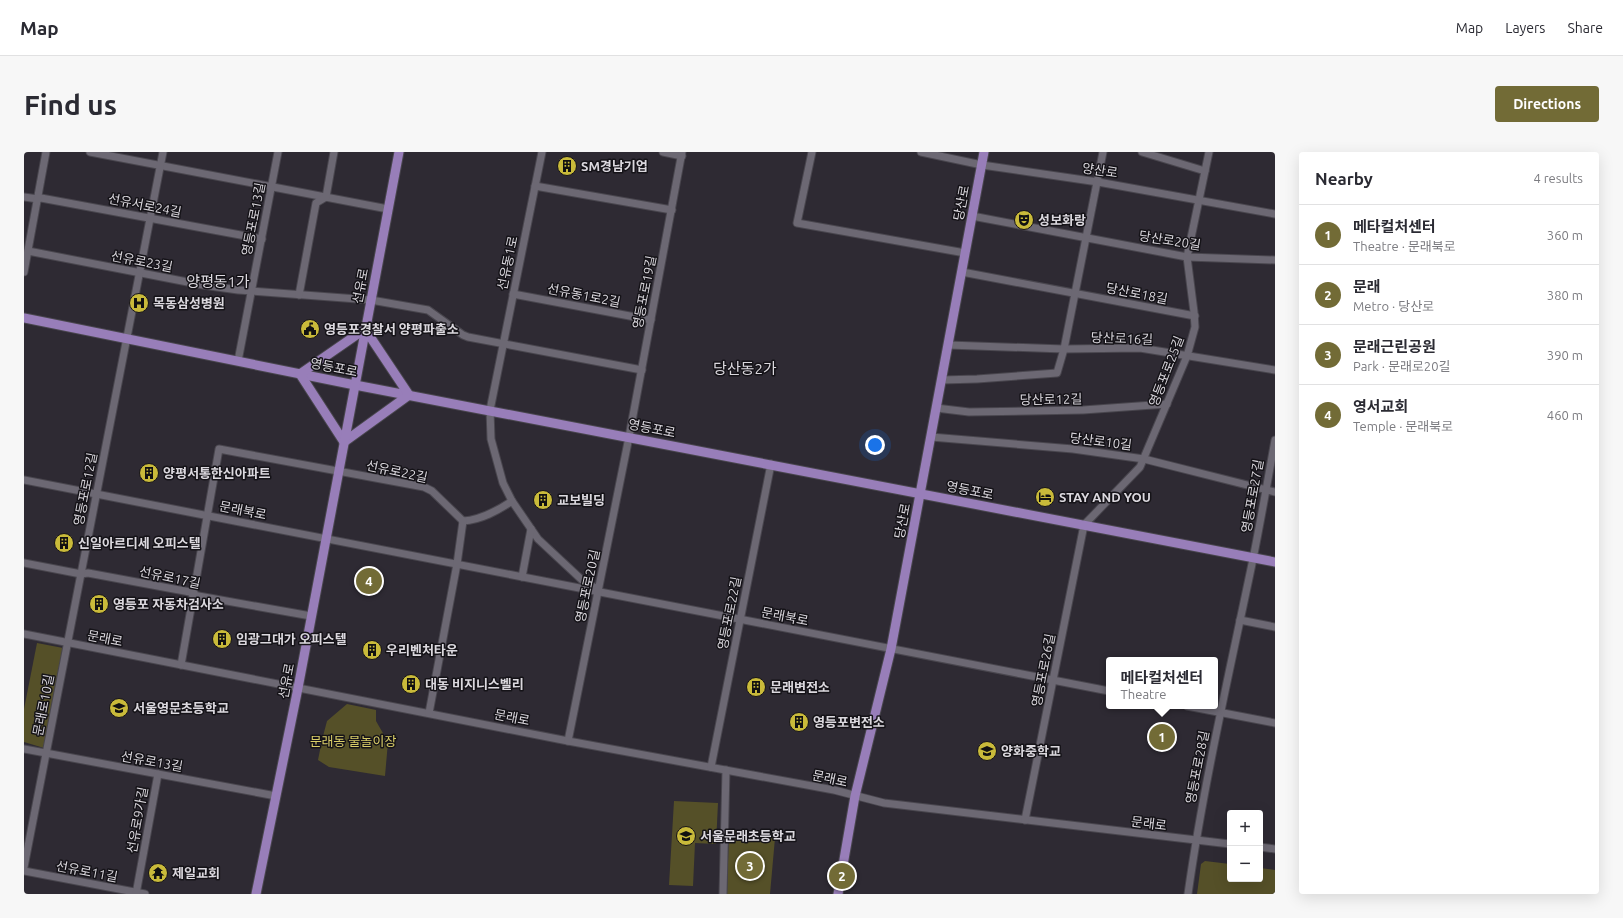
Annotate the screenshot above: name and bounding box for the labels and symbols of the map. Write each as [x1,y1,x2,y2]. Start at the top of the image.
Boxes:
building icon: SM경남기업 [556,155,578,177]
place label: SM경남기업 [581,159,648,173]
street label: 양산로 [1081,160,1119,180]
street label: 영등포로13길 [239,181,267,257]
street label: 당산로 [951,184,971,222]
street label: 선유서로24길 [107,191,183,219]
theatre icon: 성보화랑 [1013,209,1035,231]
place label: 성보화랑 [1038,213,1086,227]
street label: 당산로20길 [1138,228,1202,252]
street label: 선유동1로 [494,235,520,291]
street label: 선유로23길 [110,248,174,274]
street label: 영등포로19길 [630,254,658,330]
street label: 선유로 [350,267,370,305]
district label: 양평동1가 [186,273,250,290]
street label: 당산로18길 [1105,280,1169,306]
street label: 선유동1로2길 [546,281,622,309]
hospital icon: 목동삼성병원 [128,292,150,314]
place label: 목동삼성병원 [153,296,225,310]
public building icon: 영등포경찰서 양평파출소 [299,318,321,340]
place label: 영등포경찰서 양평파출소 [324,322,459,336]
street label: 당산로16길 [1091,330,1153,346]
street label: 영등포로25길 [1146,334,1186,408]
street label: 영등포로 [309,356,359,378]
district label: 당산동2가 [713,360,777,377]
street label: 당산로12길 [1020,391,1082,407]
street label: 영등포로 [627,417,677,439]
street label: 당산로10길 [1069,430,1133,452]
your location [865,435,885,455]
street label: 영등포로12길 [71,451,99,527]
street label: 선유로22길 [365,458,429,484]
street label: 영등포로27길 [1239,458,1265,534]
building icon: 양평서통한신아파트 [138,462,160,484]
place label: 양평서통한신아파트 [163,466,271,480]
street label: 영등포로 [945,479,995,501]
hotel icon: STAY AND YOU [1034,486,1056,508]
building icon: 교보빌딩 [532,489,554,511]
place label: STAY AND YOU [1059,490,1151,504]
place label: 교보빌딩 [557,493,605,507]
street label: 문래북로 [218,499,268,521]
street label: 당산로 [892,502,912,540]
building icon: 신일아르디세 오피스텔 [53,532,75,554]
place label: 신일아르디세 오피스텔 [78,536,201,550]
street label: 영등포로20길 [572,548,602,624]
street label: 선유로17길 [138,564,202,590]
pin: 4 [356,566,382,596]
street label: 영등포로22길 [715,575,743,651]
building icon: 영등포 자동차검사소 [88,593,110,615]
place label: 영등포 자동차검사소 [113,597,224,611]
street label: 문래북로 [760,605,810,627]
street label: 문래로 [86,628,124,648]
building icon: 임광그대가 오피스텔 [211,628,233,650]
place label: 임광그대가 오피스텔 [236,632,347,646]
street label: 영등포로26길 [1029,632,1057,708]
building icon: 우리벤처타운 [361,639,383,661]
place label: 우리벤처타운 [386,643,458,657]
street label: 선유로 [276,662,296,700]
street label: 문래로10길 [30,673,56,737]
building icon: 대동 비지니스벨리 [400,673,422,695]
building icon: 문래변전소 [745,676,767,698]
place label: 대동 비지니스벨리 [425,677,524,691]
place label: 문래변전소 [770,680,830,694]
school or university icon: 서울영문초등학교 [108,697,130,719]
place label: 서울영문초등학교 [133,701,229,715]
street label: 문래로 [493,707,531,727]
building icon: 영등포변전소 [788,711,810,733]
place label: 영등포변전소 [813,715,885,729]
pin: 1 [1149,722,1175,752]
street label: 영등포로28길 [1183,729,1211,805]
park label: 문래동 물놀이장 [310,734,396,748]
school or university icon: 양화중학교 [976,740,998,762]
place label: 양화중학교 [1001,744,1061,758]
street label: 선유로13길 [120,749,184,773]
street label: 문래로 [811,767,849,789]
street label: 선유로9가길 [124,786,150,854]
street label: 문래로 [1130,814,1168,832]
school or university icon: 서울문래초등학교 [675,825,697,847]
place label: 서울문래초등학교 [700,829,796,843]
pin: 3 [737,851,763,881]
street label: 선유로11길 [55,858,119,884]
pin: 2 [829,861,855,891]
temple icon: 제일교회 [147,862,169,884]
place label: 제일교회 [172,866,220,880]

